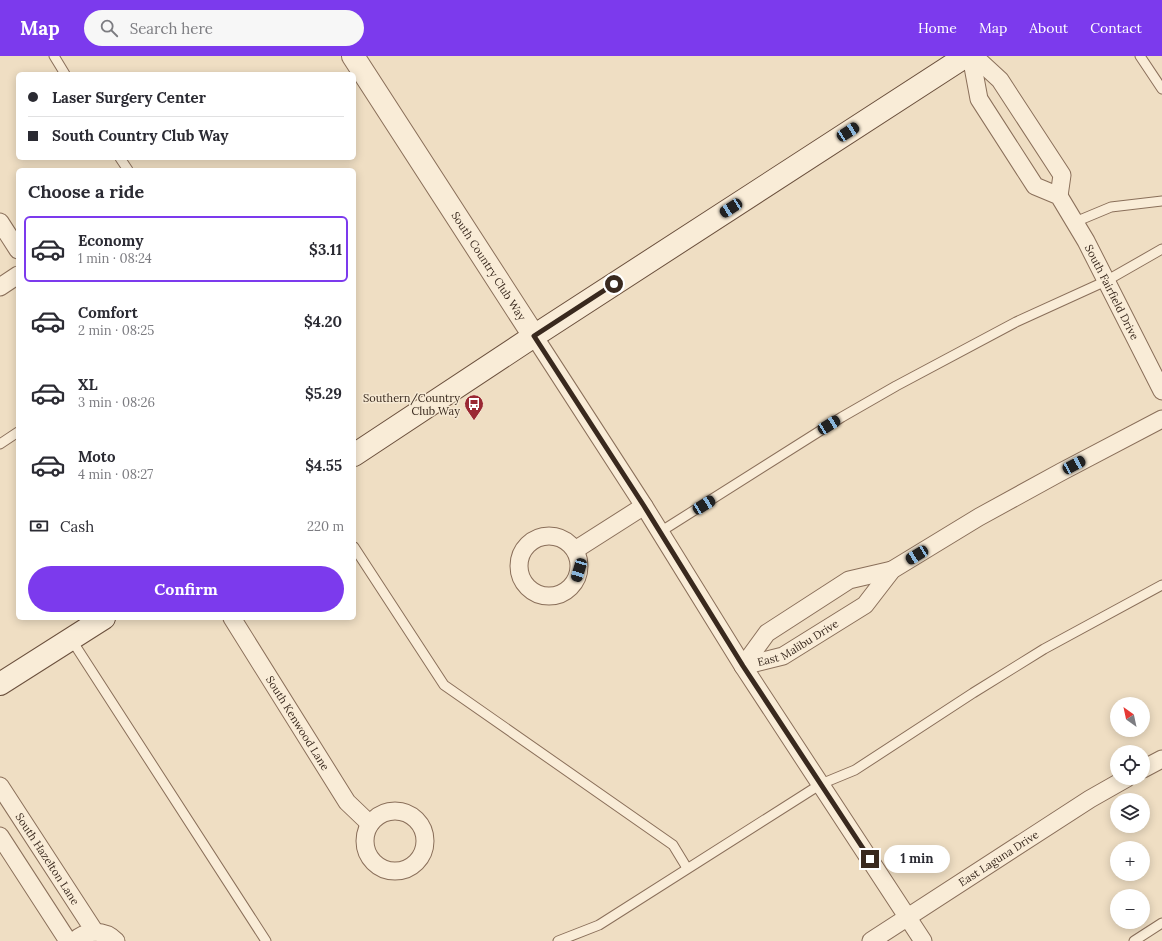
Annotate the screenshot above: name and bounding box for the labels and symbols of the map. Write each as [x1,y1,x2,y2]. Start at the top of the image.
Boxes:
car [835,120,861,144]
car [718,196,744,220]
street label: South Country Club Way [448,209,529,323]
street label: South Fairfield Drive [1082,242,1142,342]
route start [605,275,623,293]
place label: Southern/Country Club Way [363,391,460,418]
bus stop icon: Southern/Country Club Way [463,393,485,421]
car [816,414,842,436]
car [1061,454,1087,476]
car [691,494,717,516]
car [904,544,930,566]
car [570,557,588,583]
street label: East Malibu Drive [756,616,841,669]
street label: South Kenwood Lane [263,673,333,773]
north arrow [1110,697,1150,737]
street label: South Hazelton Lane [12,810,83,908]
street label: East Laguna Drive [956,827,1041,889]
callout: 1 min [884,845,950,873]
route end [861,850,879,868]

